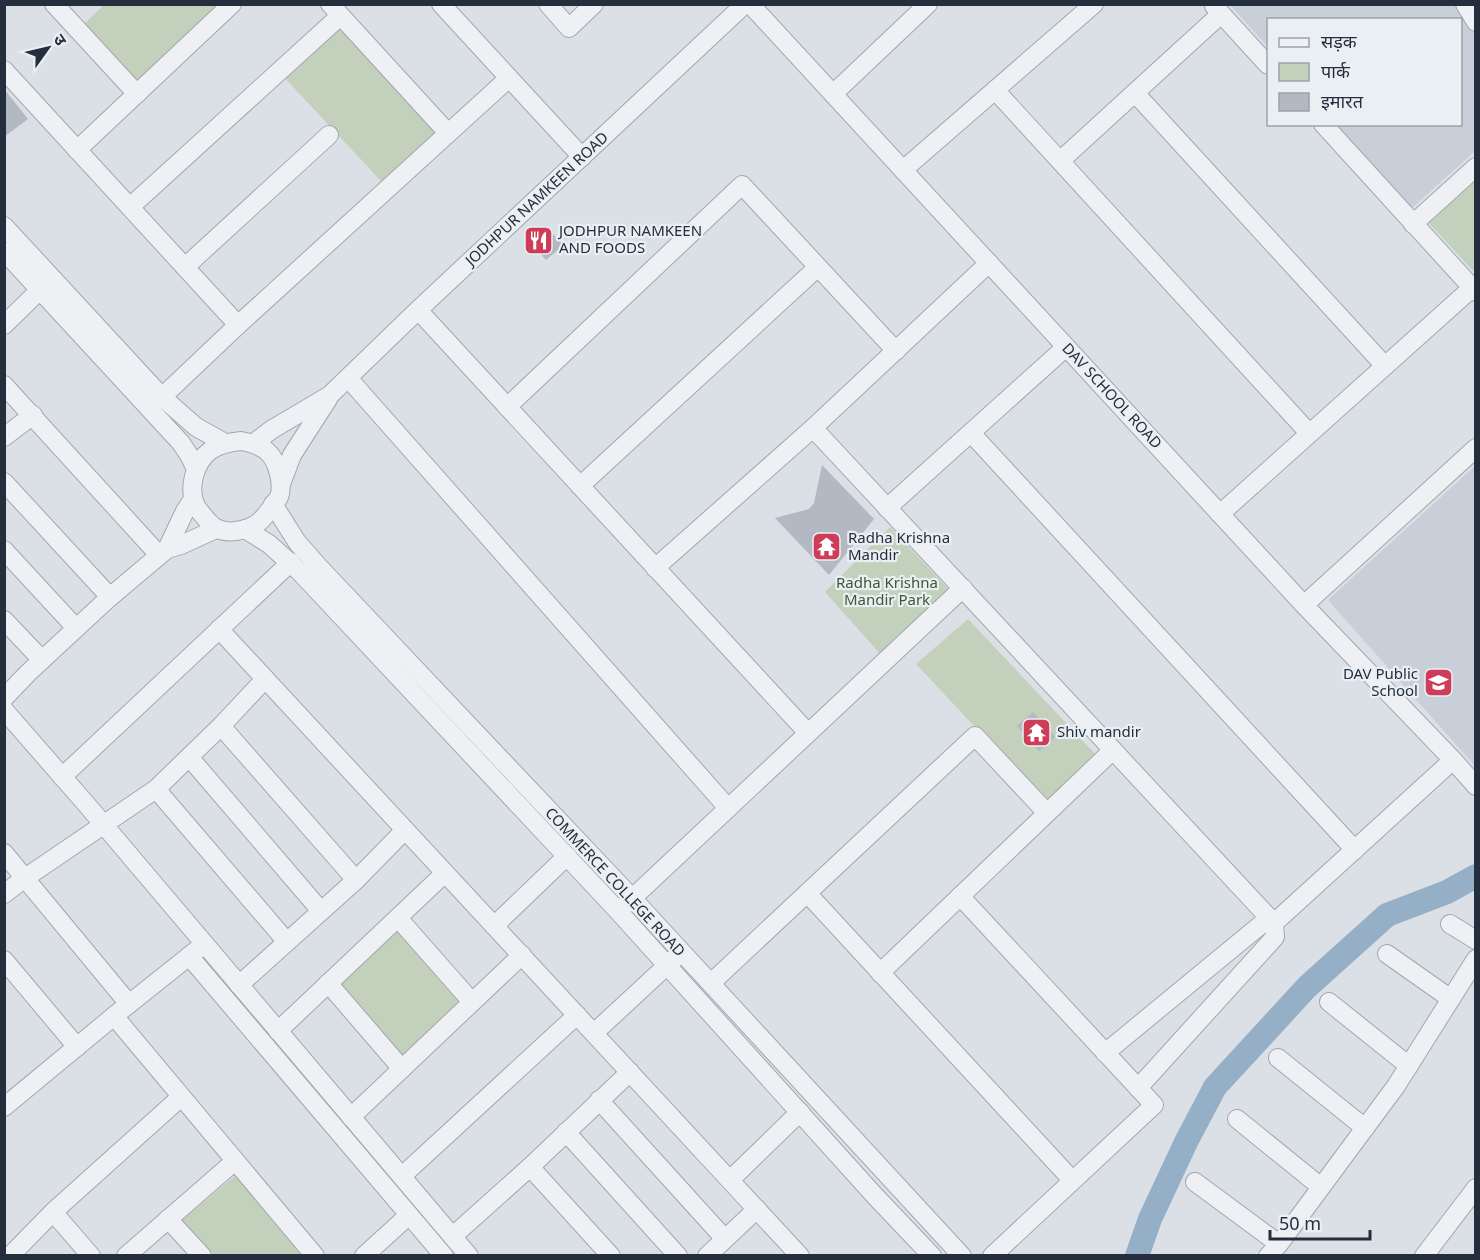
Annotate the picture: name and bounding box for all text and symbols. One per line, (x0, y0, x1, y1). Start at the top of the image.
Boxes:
north arrow (18, 18, 78, 78)
legend (1267, 18, 1462, 126)
text: सड़क (1321, 29, 1358, 53)
text: उ (49, 30, 73, 50)
text: पार्क (1321, 59, 1351, 83)
text: इमारत (1321, 89, 1364, 113)
street label: JODHPUR NAMKEEN ROAD (459, 127, 612, 271)
place label: JODHPUR NAMKEEN AND FOODS (557, 220, 702, 257)
restaurant icon: JODHPUR NAMKEEN AND FOODS (522, 224, 554, 256)
street label: DAV SCHOOL ROAD (1058, 338, 1167, 453)
place label: Radha Krishna Mandir (848, 527, 950, 564)
temple icon: Radha Krishna Mandir (811, 531, 843, 563)
park label: Radha Krishna Mandir Park (836, 572, 938, 609)
place label: DAV Public School (1343, 663, 1418, 700)
school or university icon: DAV Public School (1423, 667, 1455, 699)
temple icon: Shiv mandir (1020, 716, 1052, 748)
place label: Shiv mandir (1057, 721, 1141, 741)
street label: COMMERCE COLLEGE ROAD (541, 802, 690, 960)
scale bar (1270, 1203, 1370, 1241)
text: 50 m (1279, 1211, 1321, 1235)

